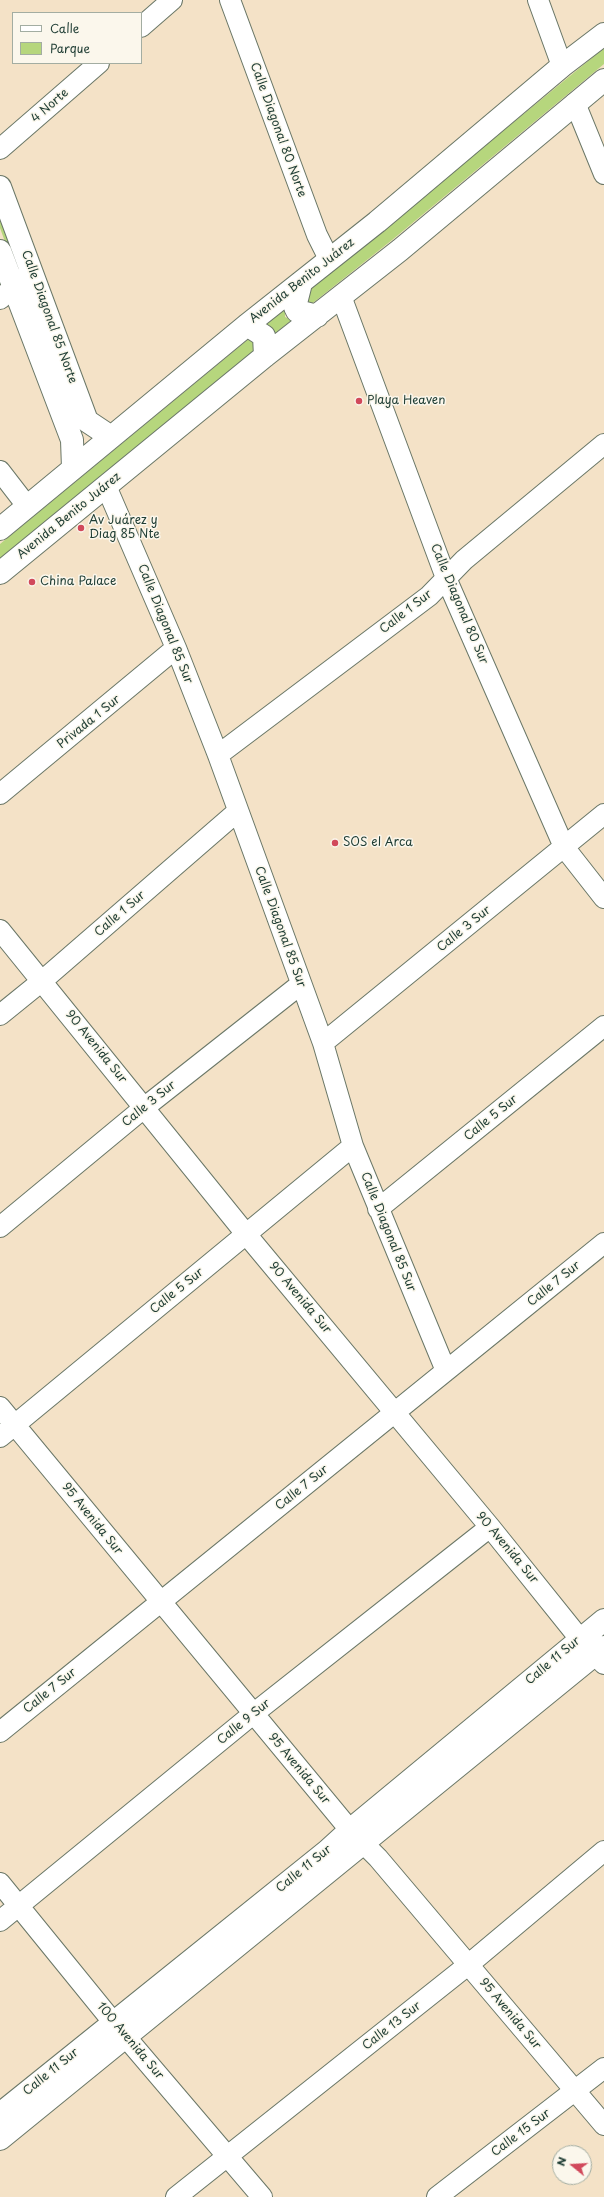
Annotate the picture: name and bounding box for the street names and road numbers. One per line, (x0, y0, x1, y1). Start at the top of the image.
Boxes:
street label: Calle Diagonal 80 Norte (247, 61, 309, 199)
street label: 4 Norte (28, 86, 72, 126)
street label: Avenida Benito Juárez (247, 236, 357, 326)
street label: Calle Diagonal 85 Norte (18, 248, 80, 386)
street label: Avenida Benito Juárez (14, 470, 124, 562)
street label: Calle Diagonal 80 Sur (427, 542, 491, 666)
street label: Calle Diagonal 85 Sur (134, 562, 196, 686)
street label: Calle 1 Sur (377, 587, 435, 637)
street label: Privada 1 Sur (55, 692, 123, 752)
street label: Calle Diagonal 85 Sur (251, 865, 309, 989)
street label: Calle 1 Sur (92, 888, 148, 940)
street label: Calle 3 Sur (434, 903, 494, 955)
street label: 90 Avenida Sur (62, 1008, 130, 1086)
street label: Calle 3 Sur (119, 1078, 179, 1130)
street label: Calle 5 Sur (461, 1092, 521, 1144)
street label: Calle Diagonal 85 Sur (357, 1170, 419, 1294)
street label: Calle 7 Sur (525, 1258, 583, 1310)
street label: 90 Avenida Sur (266, 1259, 334, 1337)
street label: Calle 5 Sur (147, 1265, 207, 1317)
street label: Calle 7 Sur (273, 1462, 331, 1514)
street label: 95 Avenida Sur (59, 1480, 125, 1558)
street label: 90 Avenida Sur (473, 1509, 541, 1587)
street label: Calle 11 Sur (523, 1634, 583, 1688)
street label: Calle 7 Sur (21, 1665, 79, 1717)
street label: Calle 9 Sur (215, 1696, 273, 1748)
street label: 95 Avenida Sur (265, 1731, 333, 1807)
street label: Calle 11 Sur (273, 1842, 335, 1896)
street label: 95 Avenida Sur (476, 1976, 544, 2052)
street label: 100 Avenida Sur (93, 1999, 167, 2083)
street label: Calle 13 Sur (360, 1999, 424, 2053)
street label: Calle 11 Sur (20, 2045, 82, 2099)
street label: Calle 15 Sur (489, 2106, 553, 2160)

